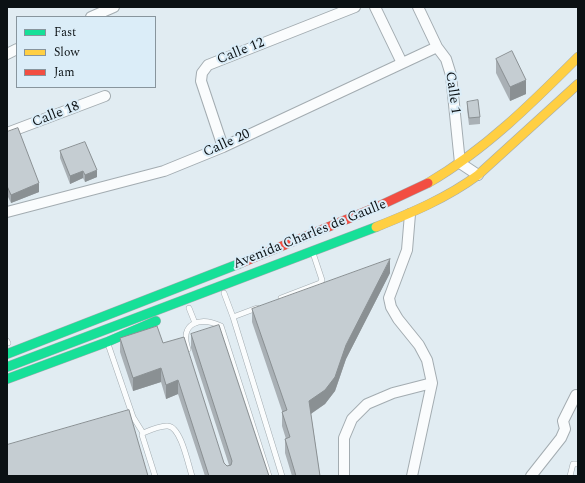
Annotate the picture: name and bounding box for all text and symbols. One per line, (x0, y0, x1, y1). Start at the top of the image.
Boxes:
legend (16, 16, 156, 88)
text: Fast (54, 23, 76, 42)
street label: Calle 12 (215, 35, 267, 69)
text: Slow (54, 43, 79, 62)
text: Jam (54, 63, 75, 82)
street label: Calle 1 (441, 71, 463, 115)
street label: Calle 18 (30, 98, 82, 132)
street label: Calle 20 (201, 126, 253, 162)
street label: Avenida Charles de Gaulle (231, 197, 389, 273)

